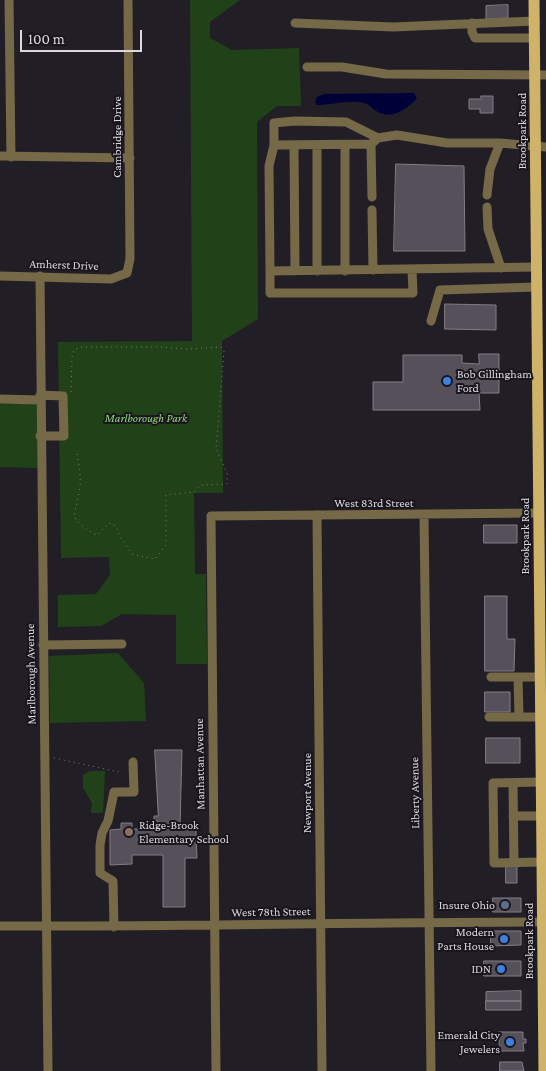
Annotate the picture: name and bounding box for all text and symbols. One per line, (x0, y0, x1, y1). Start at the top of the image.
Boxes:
scale bar (22, 20, 145, 52)
text: 100 m (28, 31, 65, 47)
street label: Brookpark Road (515, 93, 529, 169)
street label: Cambridge Drive (110, 96, 124, 178)
street label: Amherst Drive (29, 257, 99, 273)
place label: Bob Gillingham Ford (457, 367, 532, 395)
marker: Bob Gillingham Ford (441, 375, 453, 387)
park label: Marlborough Park (105, 411, 187, 425)
street label: West 83rd Street (334, 496, 414, 510)
street label: Brookpark Road (518, 498, 532, 574)
street label: Marlborough Avenue (23, 623, 39, 725)
street label: Manhattan Avenue (192, 718, 208, 810)
street label: Newport Avenue (300, 753, 314, 833)
street label: Liberty Avenue (407, 757, 423, 829)
place label: Ridge-Brook Elementary School (139, 818, 229, 846)
marker: Ridge-Brook Elementary School (123, 826, 135, 838)
place label: Insure Ohio (439, 898, 495, 912)
marker: Insure Ohio (499, 899, 511, 911)
street label: Brookpark Road (522, 903, 536, 979)
street label: West 78th Street (231, 904, 311, 920)
place label: Modern Parts House (437, 925, 494, 953)
marker: Modern Parts House (498, 933, 510, 945)
place label: IDN (471, 962, 491, 976)
marker: IDN (495, 963, 507, 975)
place label: Emerald City Jewelers (438, 1028, 500, 1056)
marker: Emerald City Jewelers (504, 1036, 516, 1048)

